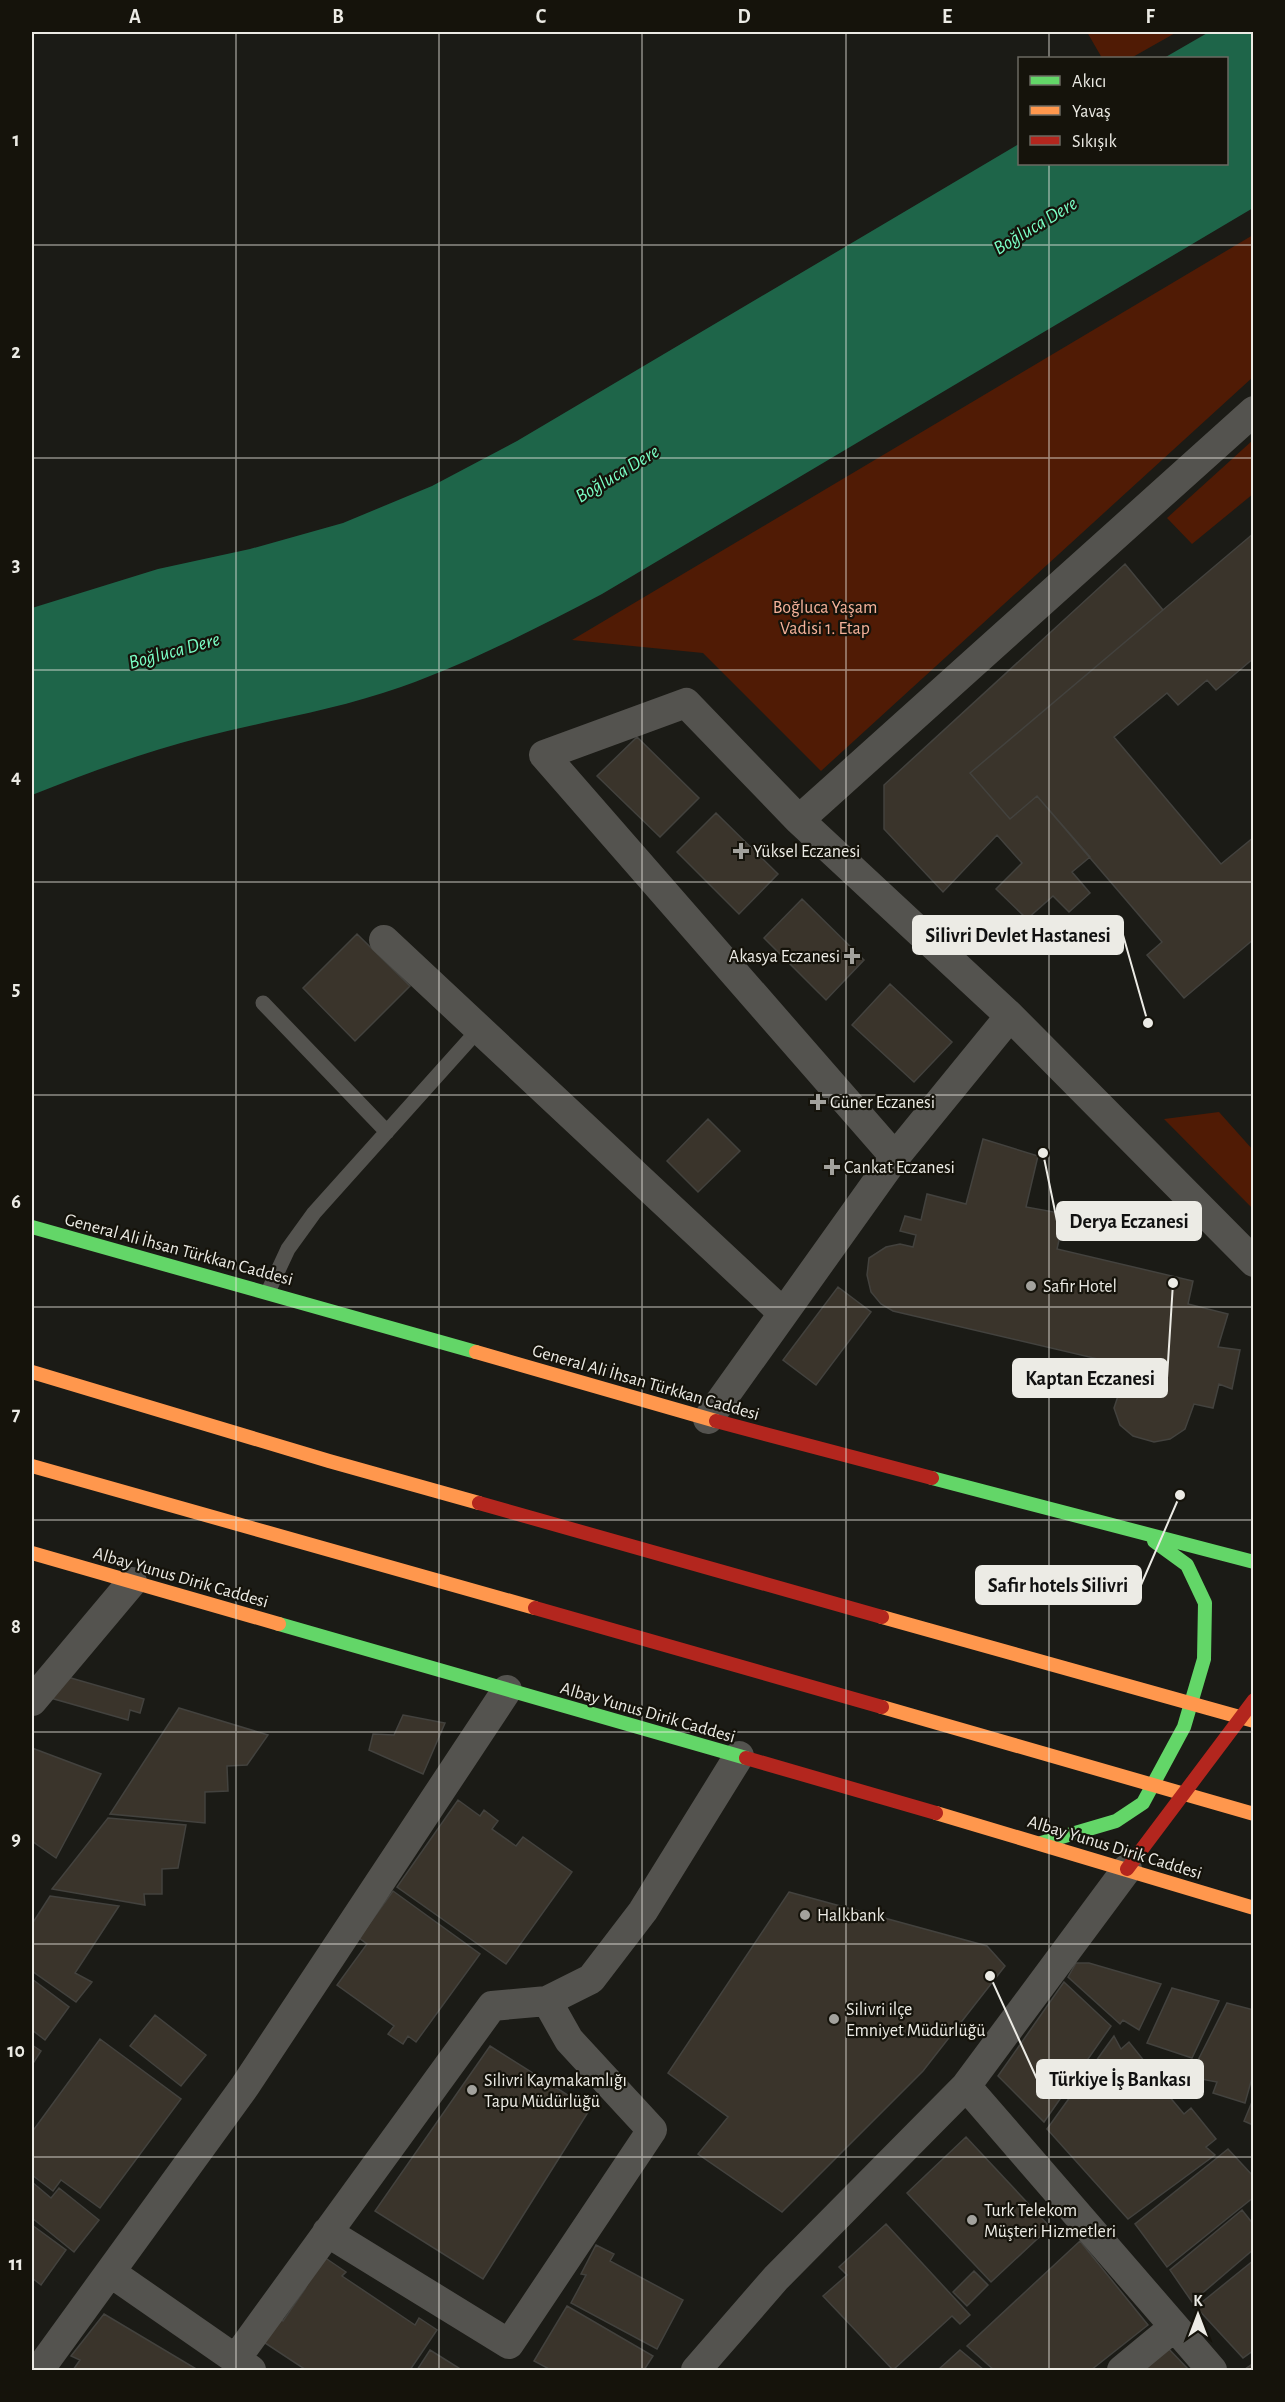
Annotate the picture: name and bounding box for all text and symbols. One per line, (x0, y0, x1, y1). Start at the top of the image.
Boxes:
text: A (129, 7, 141, 27)
text: B (332, 7, 344, 27)
text: C (536, 7, 547, 27)
text: D (737, 7, 751, 27)
text: E (942, 7, 952, 27)
text: F (1145, 7, 1155, 27)
legend (1018, 57, 1228, 165)
text: Akıcı (1072, 73, 1106, 91)
text: Yavaş (1072, 103, 1111, 121)
text: 1 (12, 130, 20, 150)
text: Sıkışık (1072, 133, 1117, 151)
water label: Boğluca Dere (990, 193, 1081, 259)
text: 2 (11, 342, 21, 362)
water label: Boğluca Dere (572, 441, 663, 507)
text: 3 (12, 555, 20, 575)
park label: Boğluca Yaşam Vadisi 1. Etap (773, 599, 877, 638)
water label: Boğluca Dere (126, 629, 223, 673)
text: 4 (11, 767, 21, 787)
place label: Yüksel Eczanesi (753, 843, 860, 861)
marker: Yüksel Eczanesi (734, 844, 748, 858)
callout: Silivri Devlet Hastanesi (913, 916, 1123, 954)
text: Silivri Devlet Hastanesi (925, 926, 1111, 946)
place label: Akasya Eczanesi (729, 948, 840, 966)
marker: Akasya Eczanesi (845, 949, 859, 963)
text: 5 (12, 979, 20, 999)
place label: Güner Eczanesi (830, 1094, 935, 1112)
marker: Güner Eczanesi (811, 1095, 825, 1109)
place label: Cankat Eczanesi (844, 1159, 955, 1177)
marker: Cankat Eczanesi (825, 1160, 839, 1174)
text: 6 (11, 1192, 21, 1212)
callout: Derya Eczanesi (1057, 1202, 1201, 1240)
street label: General Ali İhsan Türkkan Caddesi (63, 1209, 295, 1289)
text: Derya Eczanesi (1069, 1212, 1189, 1232)
place label: Safir Hotel (1043, 1278, 1117, 1296)
marker: Safir Hotel (1024, 1279, 1038, 1293)
street label: General Ali İhsan Türkkan Caddesi (530, 1340, 762, 1424)
callout: Kaptan Eczanesi (1013, 1359, 1167, 1397)
text: Kaptan Eczanesi (1025, 1369, 1155, 1389)
text: 7 (12, 1404, 21, 1424)
street label: Albay Yunus Dirik Caddesi (91, 1544, 270, 1612)
callout: Safir hotels Silivri (976, 1566, 1141, 1604)
text: Safir hotels Silivri (988, 1576, 1128, 1596)
text: 8 (11, 1617, 21, 1637)
street label: Albay Yunus Dirik Caddesi (558, 1679, 737, 1747)
street label: Albay Yunus Dirik Caddesi (1025, 1813, 1204, 1883)
text: 9 (11, 1829, 21, 1849)
place label: Halkbank (817, 1907, 886, 1925)
marker: Halkbank (798, 1908, 812, 1922)
place label: Silivri ilçe Emniyet Müdürlüğü (846, 2001, 986, 2040)
marker: Silivri ilçe Emniyet Müdürlüğü (827, 2012, 841, 2026)
text: 10 (7, 2041, 25, 2061)
callout: Türkiye İş Bankası (1037, 2060, 1203, 2098)
text: Türkiye İş Bankası (1049, 2068, 1191, 2090)
place label: Silivri Kaymakamlığı Tapu Müdürlüğü (484, 2072, 627, 2111)
marker: Silivri Kaymakamlığı Tapu Müdürlüğü (465, 2083, 479, 2097)
place label: Turk Telekom Müşteri Hizmetleri (984, 2202, 1116, 2241)
marker: Turk Telekom Müşteri Hizmetleri (965, 2213, 979, 2227)
text: 11 (9, 2254, 23, 2274)
north arrow (1168, 2285, 1228, 2345)
text: K (1193, 2293, 1203, 2309)

